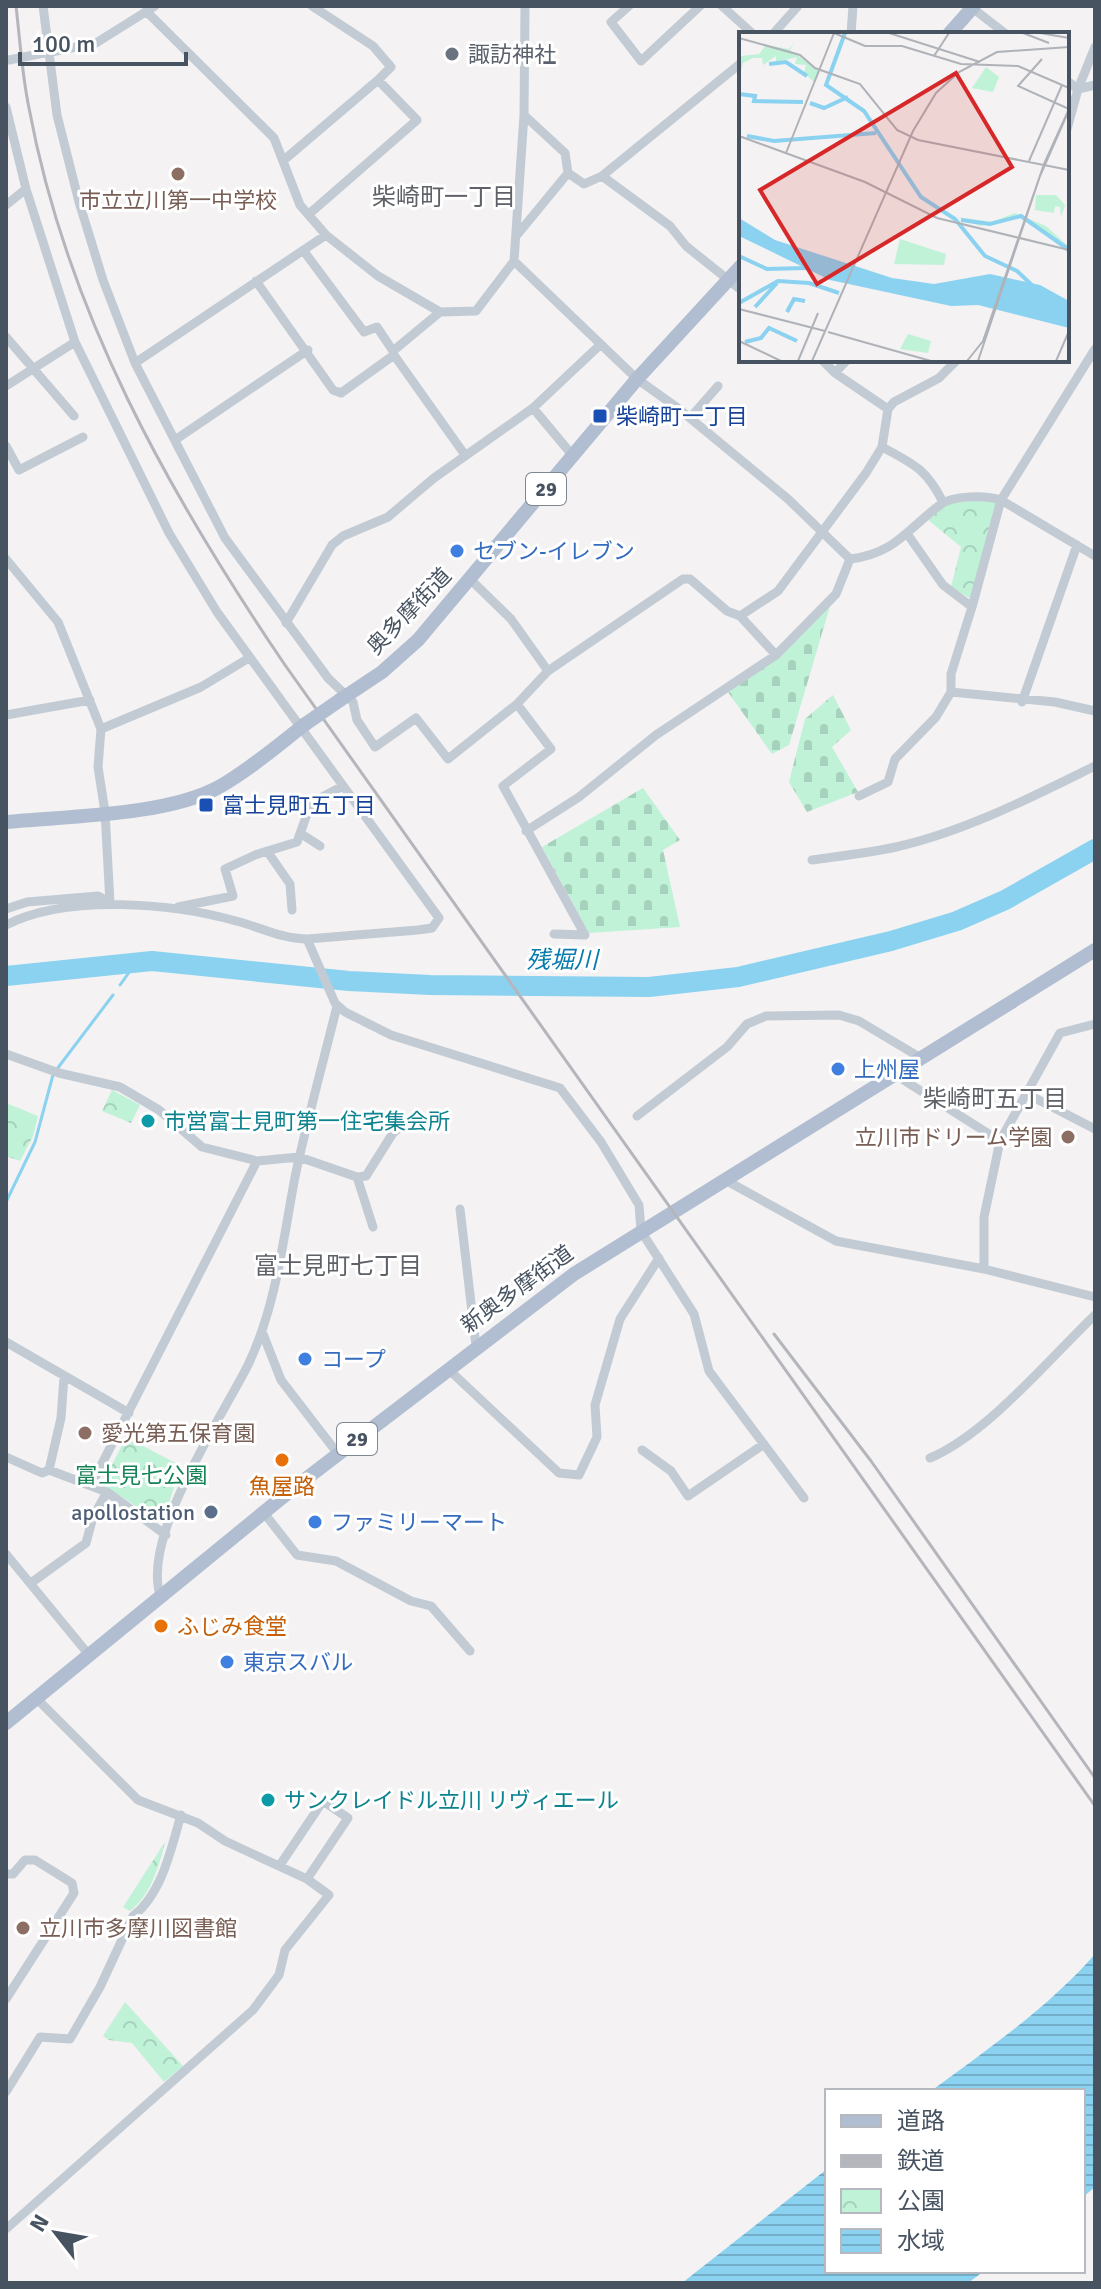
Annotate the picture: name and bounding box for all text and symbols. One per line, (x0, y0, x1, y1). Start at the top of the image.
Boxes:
scale bar (20, 16, 186, 66)
text: 100 m (32, 29, 95, 59)
inset map (739, 32, 1069, 362)
place label: 諏訪神社 (468, 41, 556, 68)
marker: 諏訪神社 (443, 45, 461, 63)
marker: 市立立川第一中学校 (169, 165, 187, 183)
district label: 柴崎町一丁目 (372, 182, 516, 212)
place label: 市立立川第一中学校 (79, 187, 277, 214)
place label: 柴崎町一丁目 (616, 403, 748, 430)
marker: 柴崎町一丁目 (591, 407, 609, 425)
road number: 29 (526, 473, 566, 505)
place label: セブン-イレブン (473, 538, 635, 565)
marker: セブン-イレブン (448, 542, 466, 560)
street label: 奥多摩街道 (361, 562, 457, 660)
place label: 富士見町五丁目 (222, 792, 376, 819)
marker: 富士見町五丁目 (197, 796, 215, 814)
water label: 残堀川 (526, 945, 601, 975)
place label: 上州屋 (854, 1056, 920, 1083)
marker: 上州屋 (829, 1060, 847, 1078)
district label: 柴崎町五丁目 (923, 1084, 1067, 1114)
place label: 市営富士見町第一住宅集会所 (164, 1108, 450, 1135)
marker: 市営富士見町第一住宅集会所 (139, 1112, 157, 1130)
place label: 立川市ドリーム学園 (855, 1124, 1052, 1151)
marker: 立川市ドリーム学園 (1059, 1128, 1077, 1146)
street label: 新奥多摩街道 (456, 1239, 578, 1339)
district label: 富士見町七丁目 (254, 1251, 422, 1281)
place label: コープ (321, 1346, 386, 1373)
marker: コープ (296, 1350, 314, 1368)
place label: 愛光第五保育園 (101, 1420, 255, 1447)
road number: 29 (337, 1423, 377, 1455)
marker: 愛光第五保育園 (76, 1424, 94, 1442)
marker: 魚屋路 (273, 1451, 291, 1469)
park label: 富士見七公園 (75, 1462, 207, 1489)
place label: 魚屋路 (249, 1473, 315, 1500)
place label: apollostation (71, 1499, 195, 1526)
marker: apollostation (202, 1503, 220, 1521)
place label: ファミリーマート (331, 1509, 507, 1536)
marker: ファミリーマート (306, 1513, 324, 1531)
place label: ふじみ食堂 (177, 1613, 287, 1640)
marker: ふじみ食堂 (152, 1617, 170, 1635)
place label: 東京スバル (243, 1649, 353, 1676)
marker: 東京スバル (218, 1653, 236, 1671)
place label: サンクレイドル立川 リヴィエール (284, 1787, 619, 1814)
marker: サンクレイドル立川 リヴィエール (259, 1791, 277, 1809)
place label: 立川市多摩川図書館 (39, 1915, 237, 1942)
marker: 立川市多摩川図書館 (14, 1919, 32, 1937)
legend (825, 2089, 1085, 2273)
text: 道路 (897, 2106, 945, 2136)
text: 鉄道 (897, 2146, 945, 2176)
text: 公園 (897, 2186, 945, 2216)
north arrow (16, 2193, 96, 2273)
text: N (24, 2209, 55, 2236)
text: 水域 (897, 2226, 945, 2256)

